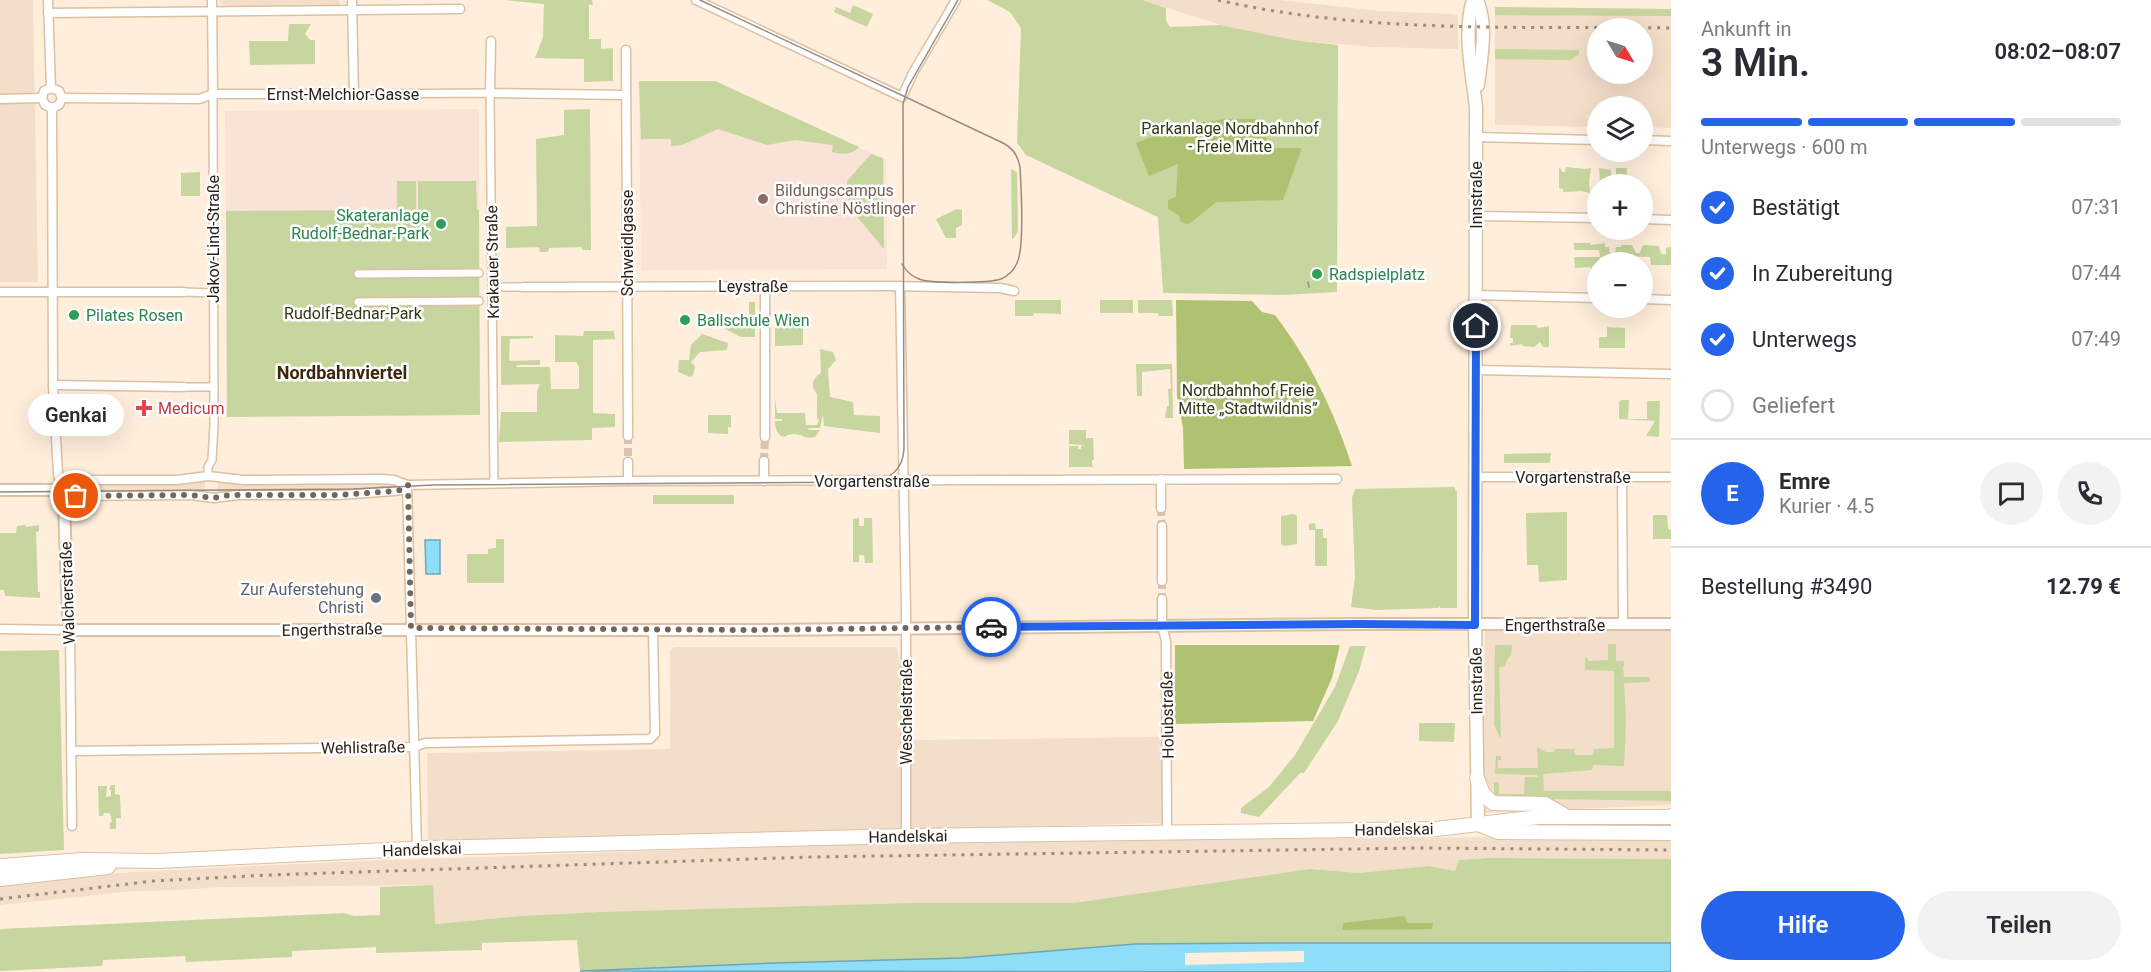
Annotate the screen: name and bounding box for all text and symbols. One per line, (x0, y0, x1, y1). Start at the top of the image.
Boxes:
text: Ankunft in (1701, 17, 1792, 41)
north arrow (1587, 18, 1653, 84)
map controls (1587, 18, 1653, 318)
text: 08:02–08:07 (1994, 39, 2121, 64)
text: 3 Min. (1701, 40, 1810, 86)
street label: Ernst-Melchior-Gasse (267, 85, 419, 104)
button: layers (1587, 96, 1653, 162)
park label: Parkanlage Nordbahnhof - Freie Mitte (1141, 119, 1319, 156)
text: Unterwegs · 600 m (1701, 135, 1868, 159)
street label: Innstraße (1467, 161, 1486, 229)
button: + (1587, 174, 1653, 240)
street label: Jakov-Lind-Straße (204, 175, 223, 303)
place label: Bildungscampus Christine Nöstlinger (775, 181, 916, 218)
street label: Schweidlgasse (618, 190, 637, 296)
icon: check (1701, 191, 1734, 224)
marker: Bildungscampus Christine Nöstlinger (756, 192, 770, 206)
text: Bestätigt (1752, 195, 1840, 220)
text: 07:31 (2071, 195, 2121, 219)
street label: Krakauer Straße (482, 205, 503, 319)
place label: Skateranlage Rudolf-Bednar-Park (291, 206, 430, 243)
marker: Skateranlage Rudolf-Bednar-Park (434, 217, 448, 231)
button: − (1587, 252, 1653, 318)
icon: check (1701, 257, 1734, 290)
text: In Zubereitung (1752, 261, 1893, 286)
text: 07:44 (2071, 261, 2121, 285)
place label: Radspielplatz (1329, 265, 1425, 284)
marker: Radspielplatz (1310, 267, 1324, 281)
street label: Leystraße (718, 277, 788, 296)
pin (1450, 300, 1501, 351)
park label: Rudolf-Bednar-Park (284, 304, 423, 323)
place label: Pilates Rosen (86, 306, 183, 325)
marker: Pilates Rosen (67, 308, 81, 322)
icon: home (1459, 309, 1492, 342)
place label: Ballschule Wien (697, 311, 809, 330)
marker: Ballschule Wien (678, 313, 692, 327)
icon: check (1701, 323, 1734, 356)
text: Unterwegs (1752, 327, 1857, 352)
text: 07:49 (2071, 327, 2121, 351)
district label: Nordbahnviertel (277, 362, 407, 383)
park label: Nordbahnhof Freie Mitte „Stadtwildnis” (1178, 381, 1318, 418)
text: Geliefert (1752, 393, 1835, 418)
callout: Genkai (28, 394, 124, 436)
marker: Medicum (135, 399, 153, 417)
place label: Medicum (158, 399, 225, 418)
text: Genkai (45, 403, 107, 427)
button: chat (1980, 462, 2043, 525)
button: phone (2058, 462, 2121, 525)
street label: Vorgartenstraße (1515, 468, 1631, 487)
text: Emre (1779, 469, 1830, 494)
pin (50, 470, 101, 521)
street label: Vorgartenstraße (814, 472, 930, 491)
icon: bag (59, 479, 92, 512)
text: E (1726, 481, 1739, 506)
text: Kurier · 4.5 (1779, 494, 1874, 518)
street label: Walcherstraße (56, 541, 79, 645)
text: Bestellung #3490 (1701, 574, 1872, 599)
text: 12.79 € (2046, 574, 2121, 599)
place label: Zur Auferstehung Christi (240, 580, 364, 617)
marker: Zur Auferstehung Christi (369, 591, 383, 605)
courier (961, 597, 1021, 657)
icon: car (975, 611, 1008, 644)
street label: Engerthstraße (1505, 616, 1605, 635)
street label: Engerthstraße (282, 619, 382, 640)
street label: Innstraße (1466, 647, 1487, 715)
street label: Weschelstraße (897, 659, 916, 765)
street label: Holubstraße (1157, 671, 1178, 759)
street label: Wehlistraße (321, 737, 405, 758)
street label: Handelskai (1354, 819, 1434, 840)
street label: Handelskai (868, 826, 948, 847)
street label: Handelskai (382, 839, 462, 860)
button: Hilfe (1701, 891, 1905, 960)
button: Teilen (1917, 891, 2121, 960)

